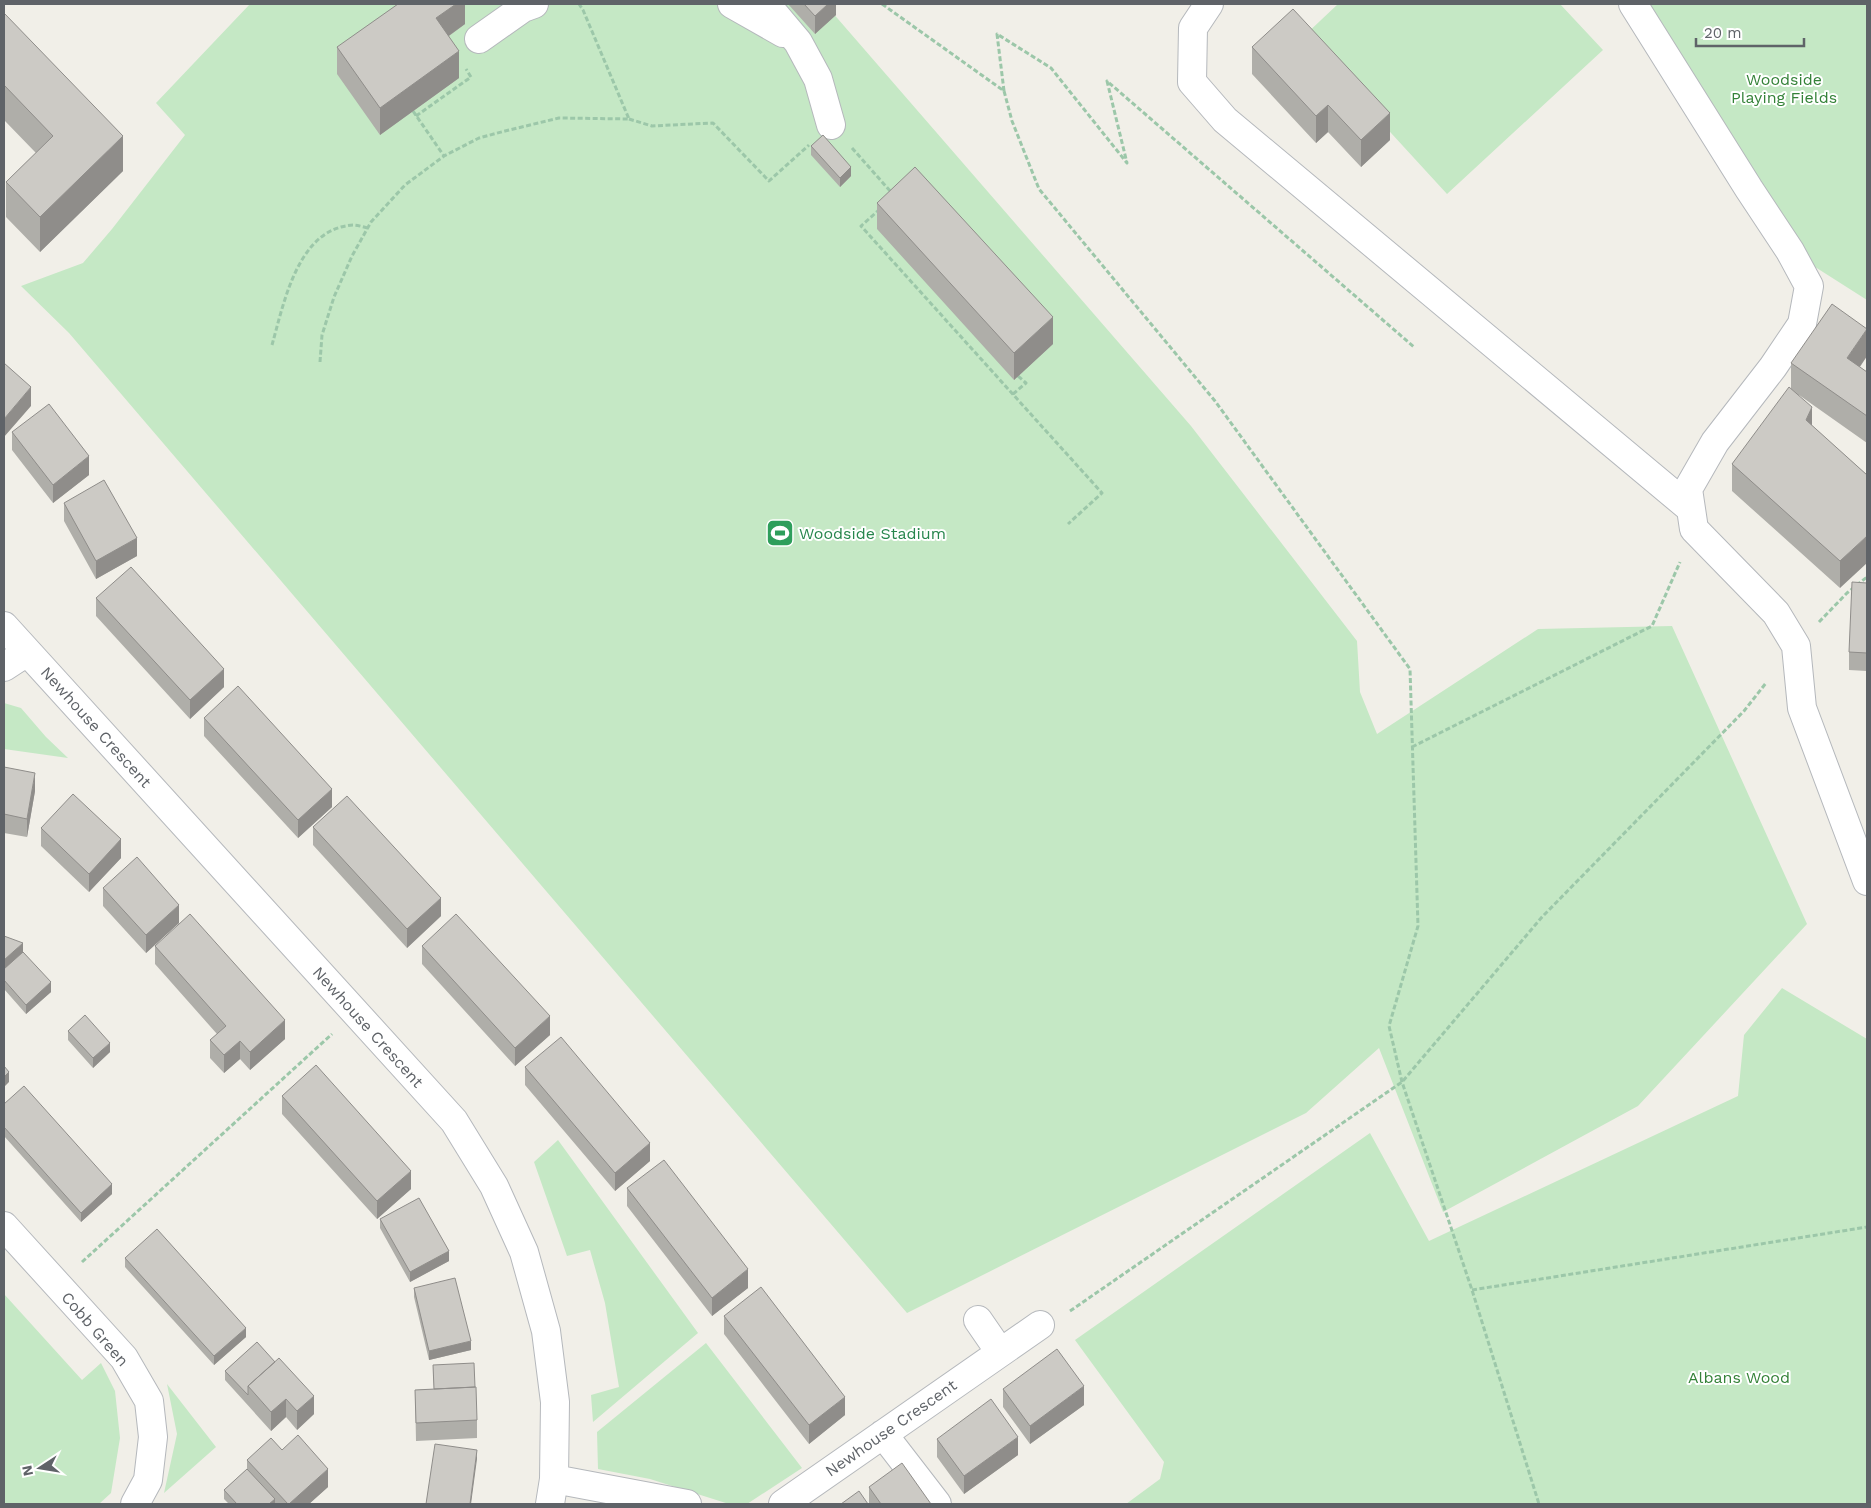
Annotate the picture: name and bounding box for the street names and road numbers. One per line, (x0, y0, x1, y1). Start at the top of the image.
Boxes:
street label: Newhouse Crescent (37, 663, 155, 792)
street label: Newhouse Crescent (309, 963, 427, 1092)
street label: Cobb Green (58, 1288, 132, 1370)
street label: Newhouse Crescent (822, 1375, 961, 1481)

